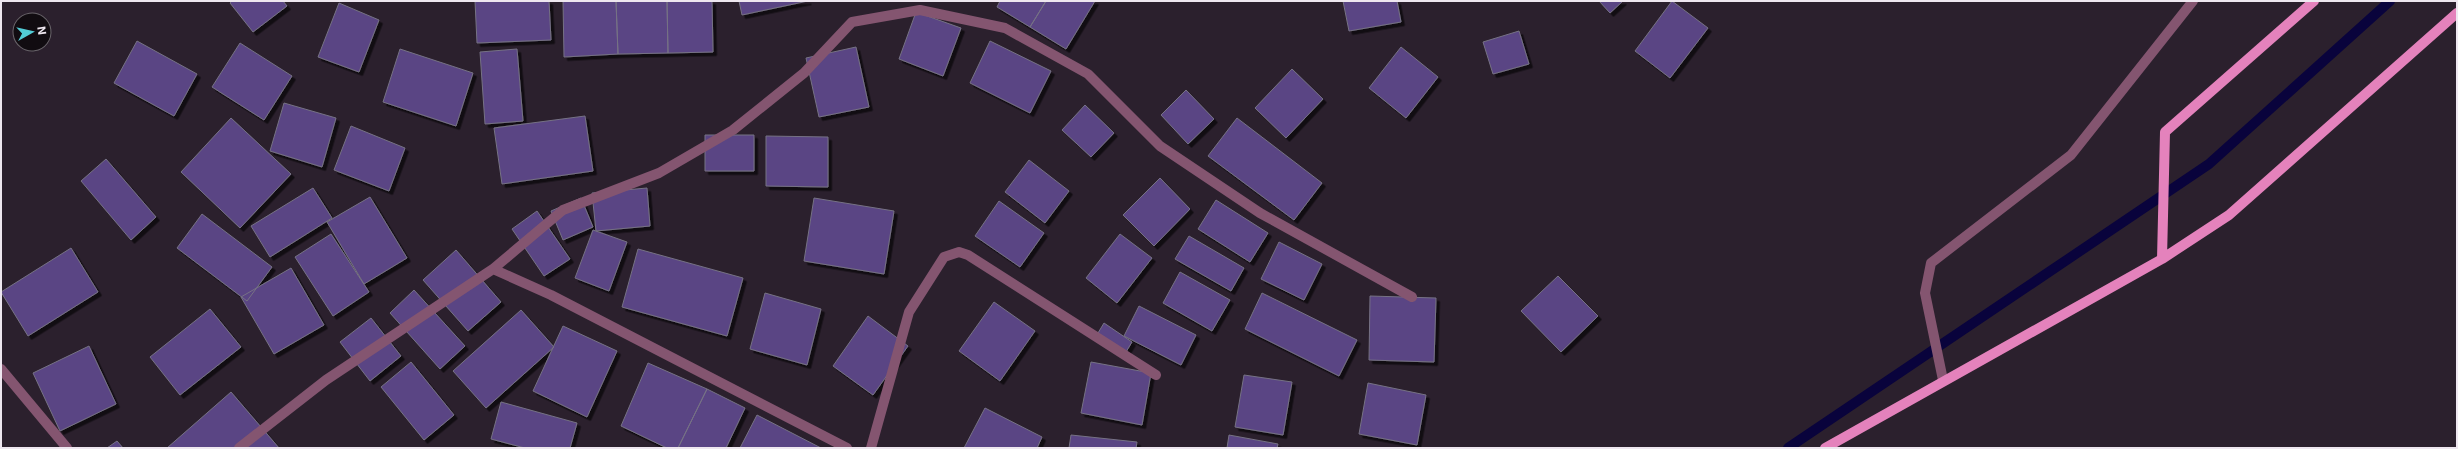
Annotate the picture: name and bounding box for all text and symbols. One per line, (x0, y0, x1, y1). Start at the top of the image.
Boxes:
north arrow (12, 12, 52, 52)
text: N (34, 25, 49, 36)

